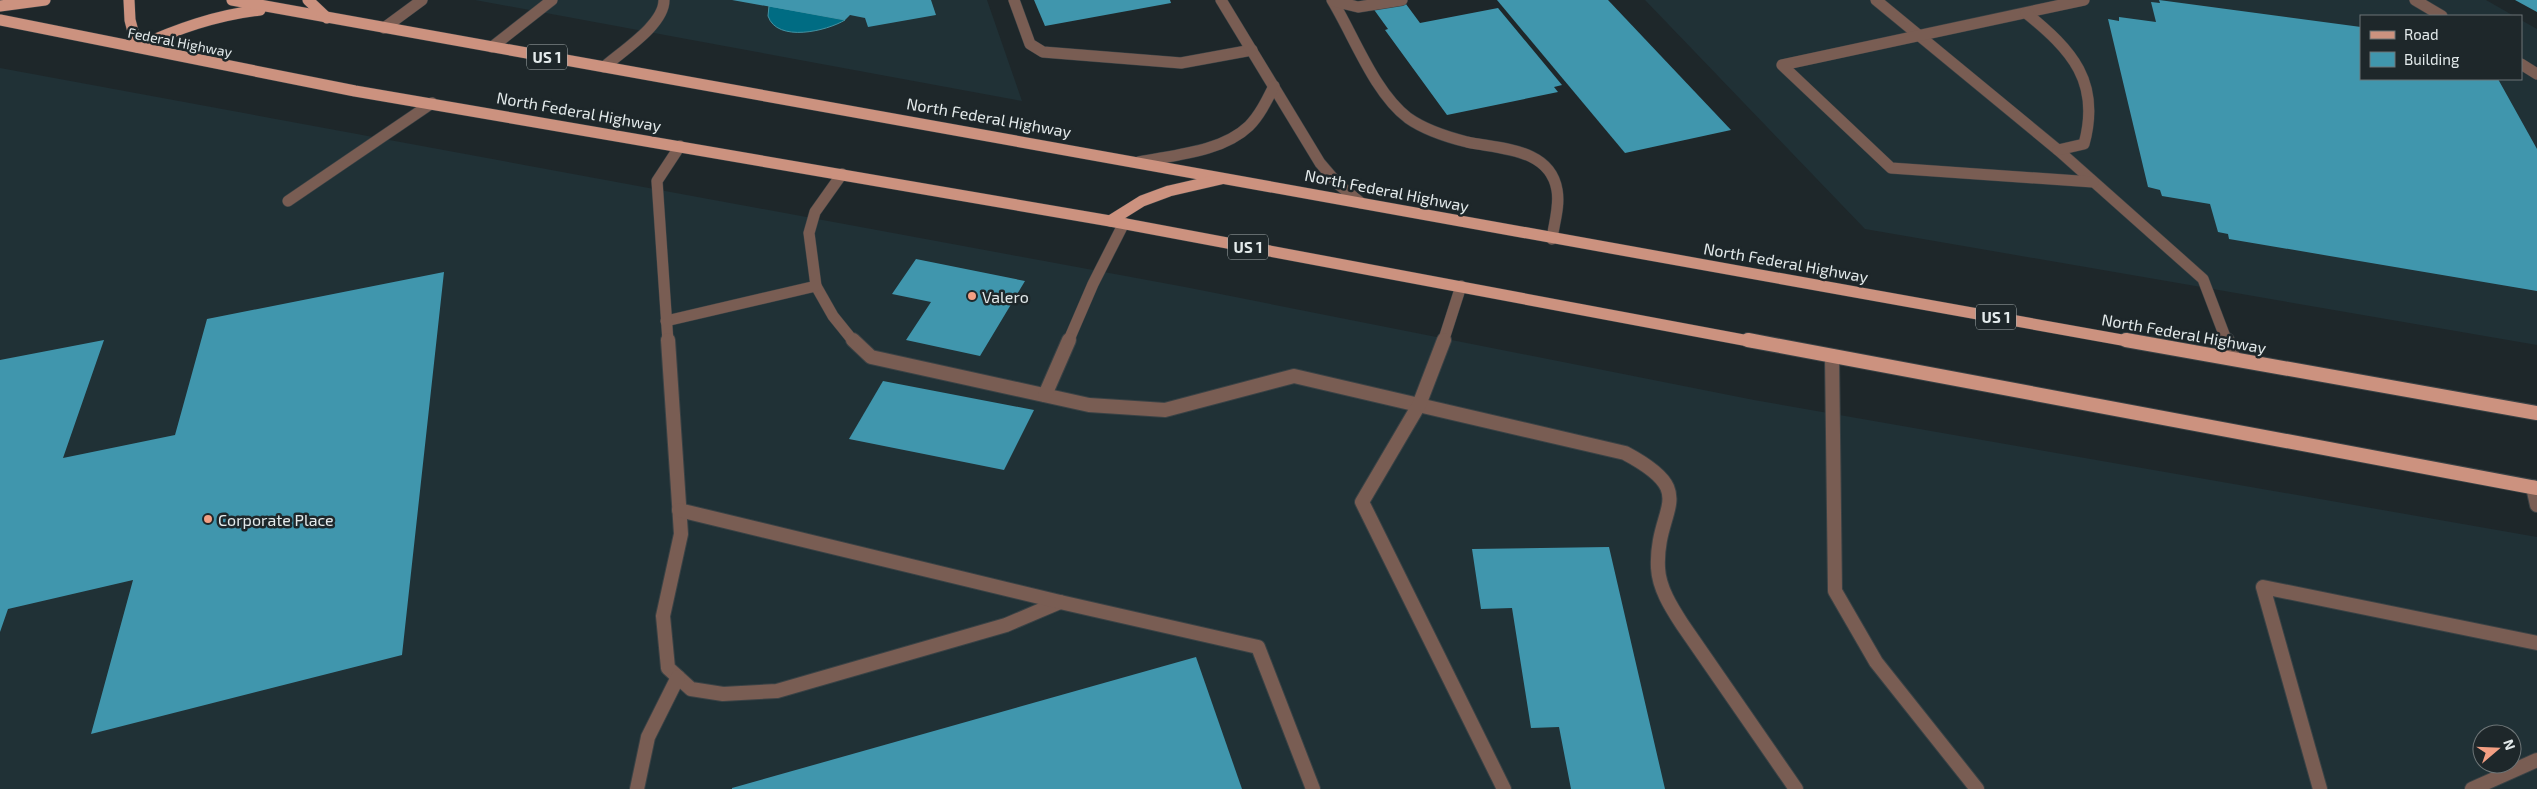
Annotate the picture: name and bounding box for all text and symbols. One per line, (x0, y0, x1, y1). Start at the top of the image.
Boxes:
legend (2360, 15, 2522, 80)
street label: Federal Highway (126, 24, 234, 61)
text: Road (2404, 25, 2439, 43)
road number: US 1 (527, 44, 567, 70)
text: Building (2404, 50, 2460, 68)
street label: North Federal Highway (495, 87, 663, 135)
street label: North Federal Highway (905, 93, 1073, 141)
street label: North Federal Highway (1303, 165, 1471, 215)
road number: US 1 (1228, 234, 1268, 260)
street label: North Federal Highway (1702, 238, 1870, 286)
place label: Valero (982, 287, 1029, 306)
marker: Valero (966, 290, 978, 302)
road number: US 1 (1976, 304, 2016, 330)
street label: North Federal Highway (2100, 309, 2268, 357)
place label: Corporate Place (218, 510, 334, 529)
marker: Corporate Place (202, 513, 214, 525)
north arrow (2472, 724, 2522, 774)
text: N (2500, 737, 2519, 752)

